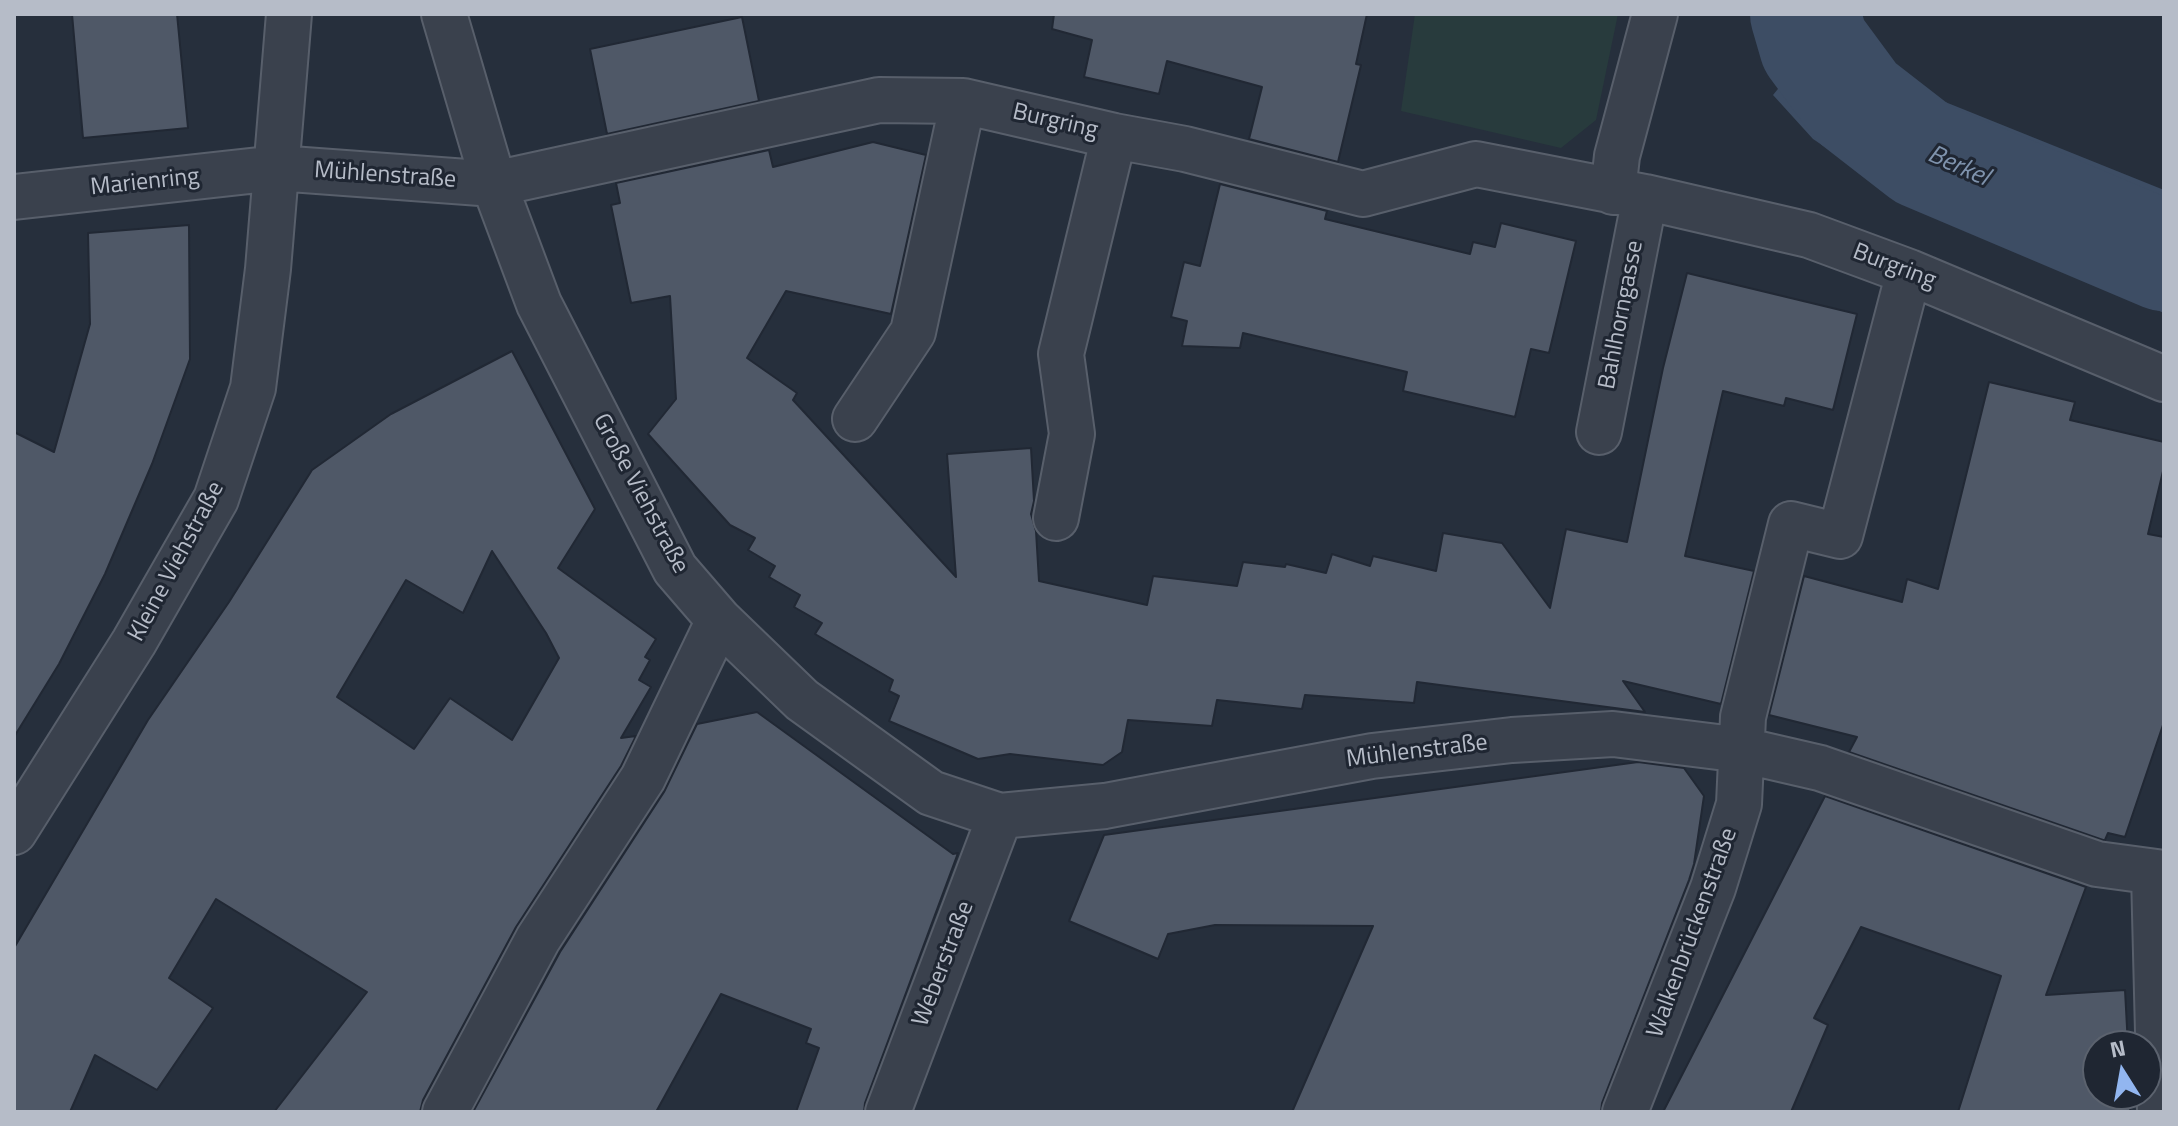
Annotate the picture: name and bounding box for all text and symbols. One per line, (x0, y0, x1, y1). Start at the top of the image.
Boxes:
street label: Burgring (1009, 98, 1101, 146)
water label: Berkel (1922, 140, 1994, 194)
street label: Mühlenstraße (313, 157, 457, 195)
street label: Marienring (89, 163, 201, 203)
street label: Bahlhorngasse (1593, 238, 1651, 392)
street label: Burgring (1848, 238, 1940, 296)
street label: Große Viehstraße (586, 409, 694, 579)
street label: Kleine Viehstraße (123, 477, 231, 647)
street label: Mühlenstraße (1345, 729, 1489, 775)
street label: Walkenbrückenstraße (1642, 824, 1744, 1042)
street label: Weberstraße (907, 897, 981, 1031)
north arrow (2082, 1030, 2162, 1110)
text: N (2107, 1030, 2129, 1067)

